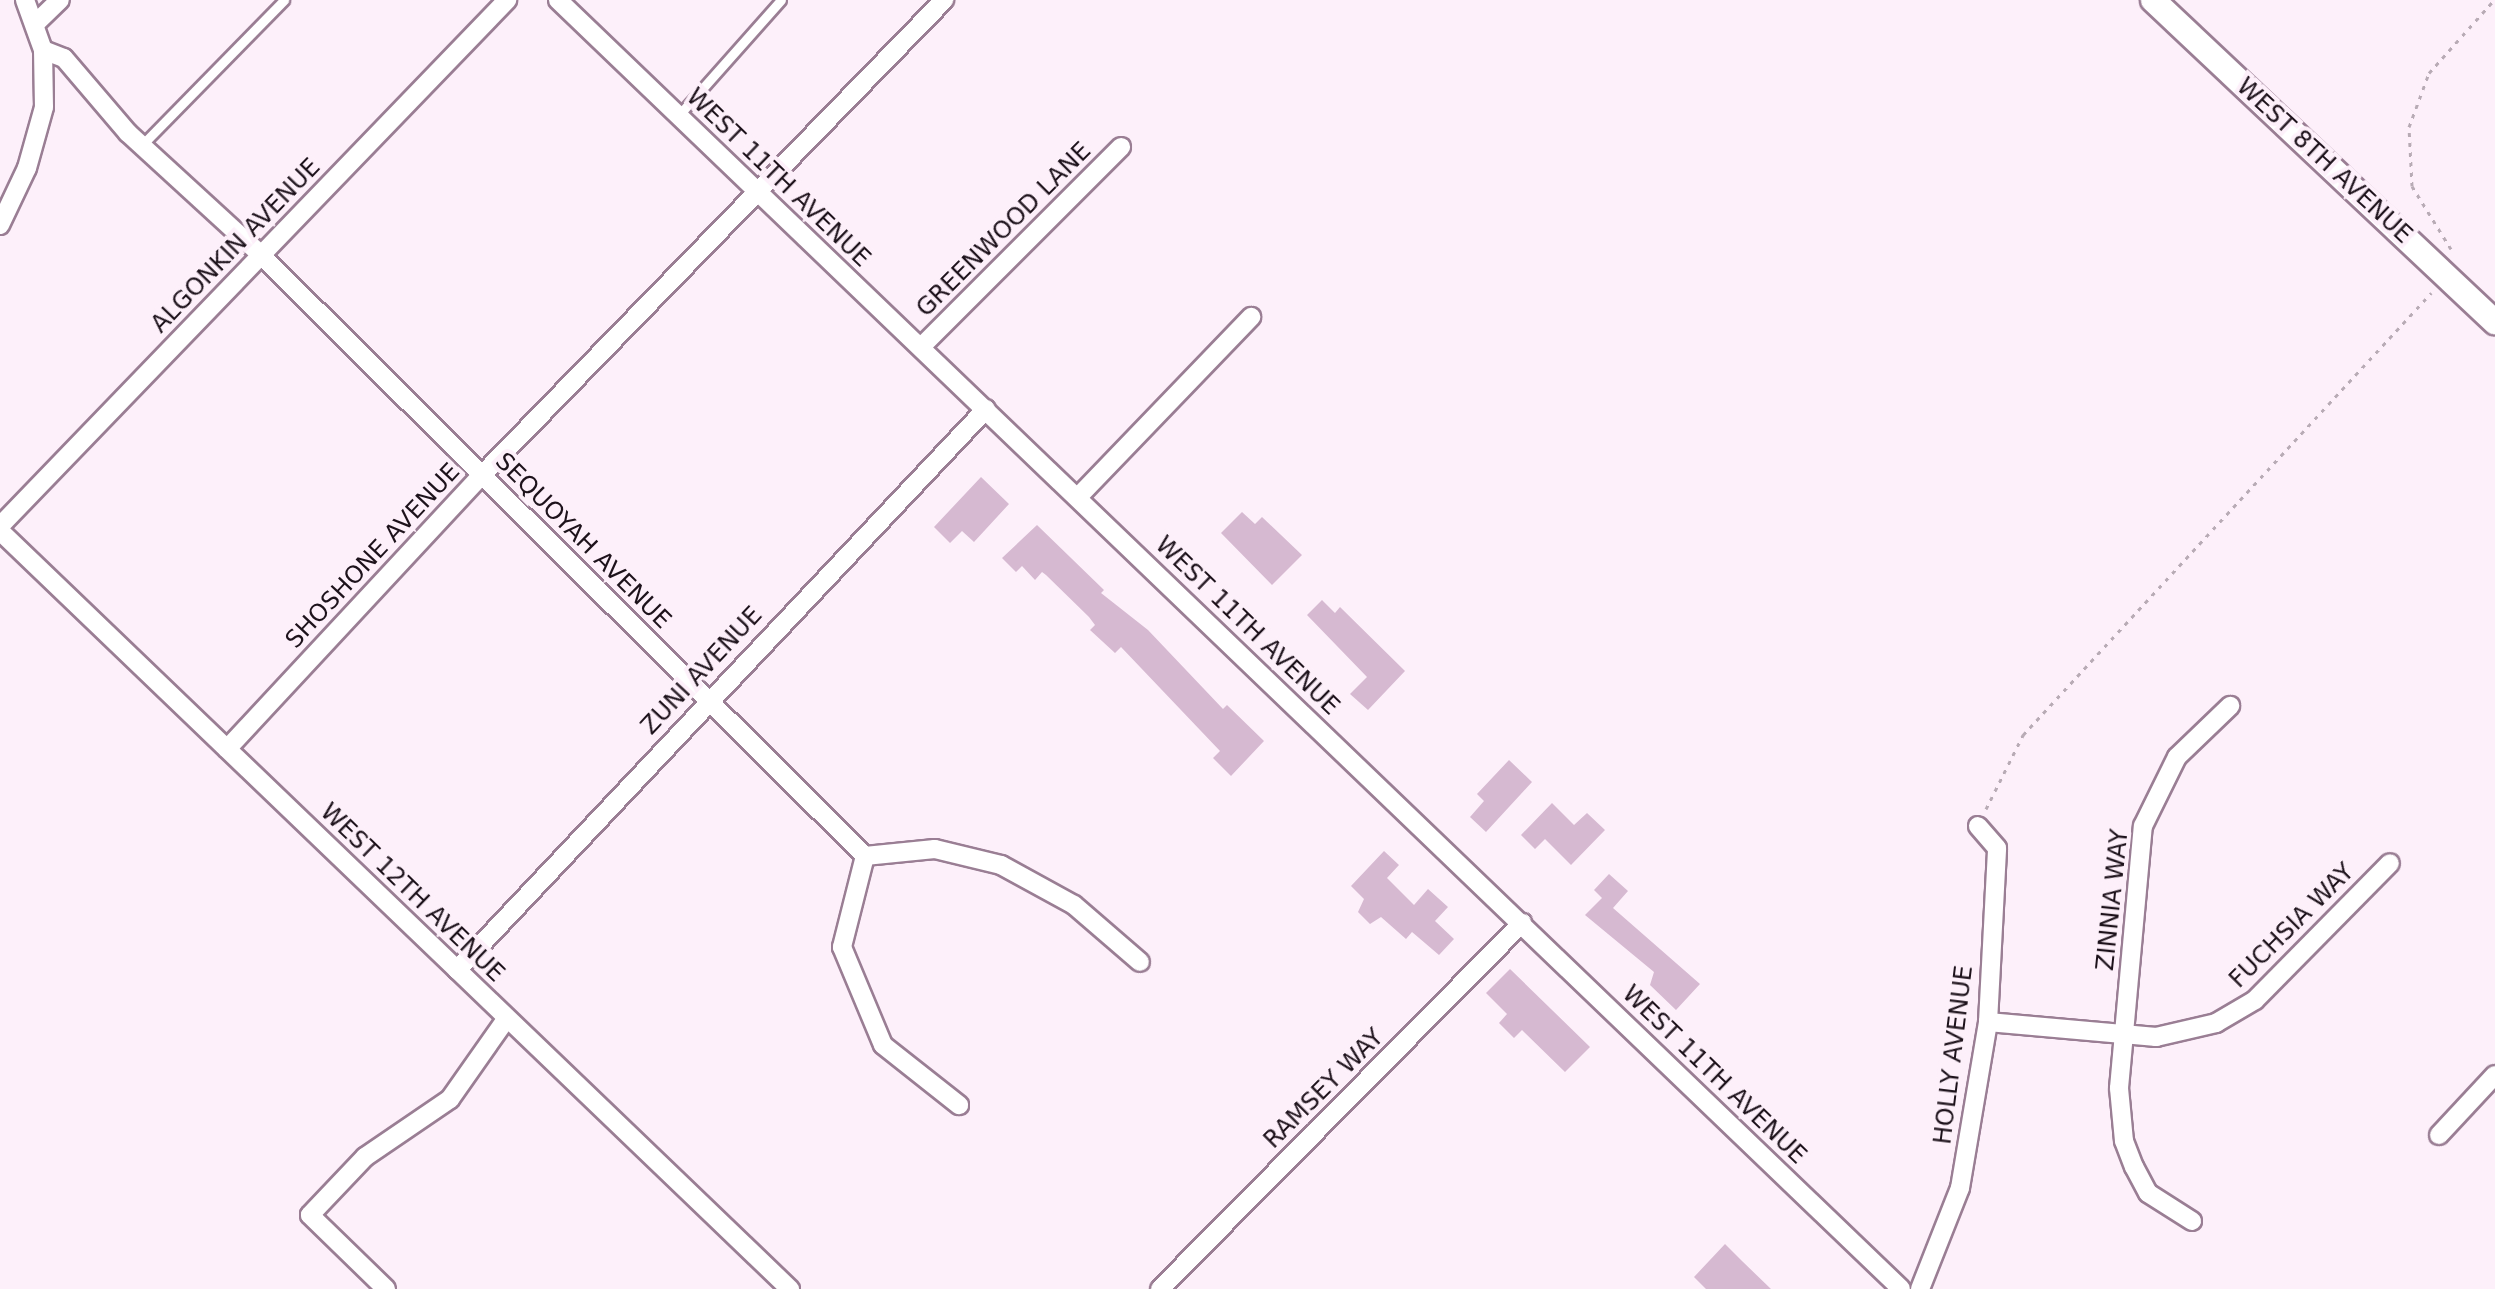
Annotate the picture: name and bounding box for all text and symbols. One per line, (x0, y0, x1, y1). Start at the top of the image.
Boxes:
street label: WEST 8TH AVENUE (2230, 72, 2418, 250)
street label: WEST 11TH AVENUE (680, 83, 876, 273)
street label: GREENWOOD LANE (911, 137, 1097, 323)
street label: ALGONKIN AVENUE (145, 153, 327, 339)
street label: SEQUOYAH AVENUE (489, 447, 677, 635)
street label: SHOSHONE AVENUE (280, 458, 466, 654)
street label: WEST 11TH AVENUE (1149, 531, 1345, 721)
street label: ZUNI AVENUE (636, 601, 768, 741)
street label: WEST 12TH AVENUE (314, 798, 510, 988)
street label: ZINNIA WAY (2091, 828, 2135, 972)
street label: FUCHSIA WAY (2224, 858, 2360, 994)
street label: HOLLY AVENUE (1929, 964, 1979, 1146)
street label: WEST 11TH AVENUE (1616, 980, 1812, 1170)
street label: RAMSEY WAY (1258, 1023, 1390, 1155)

